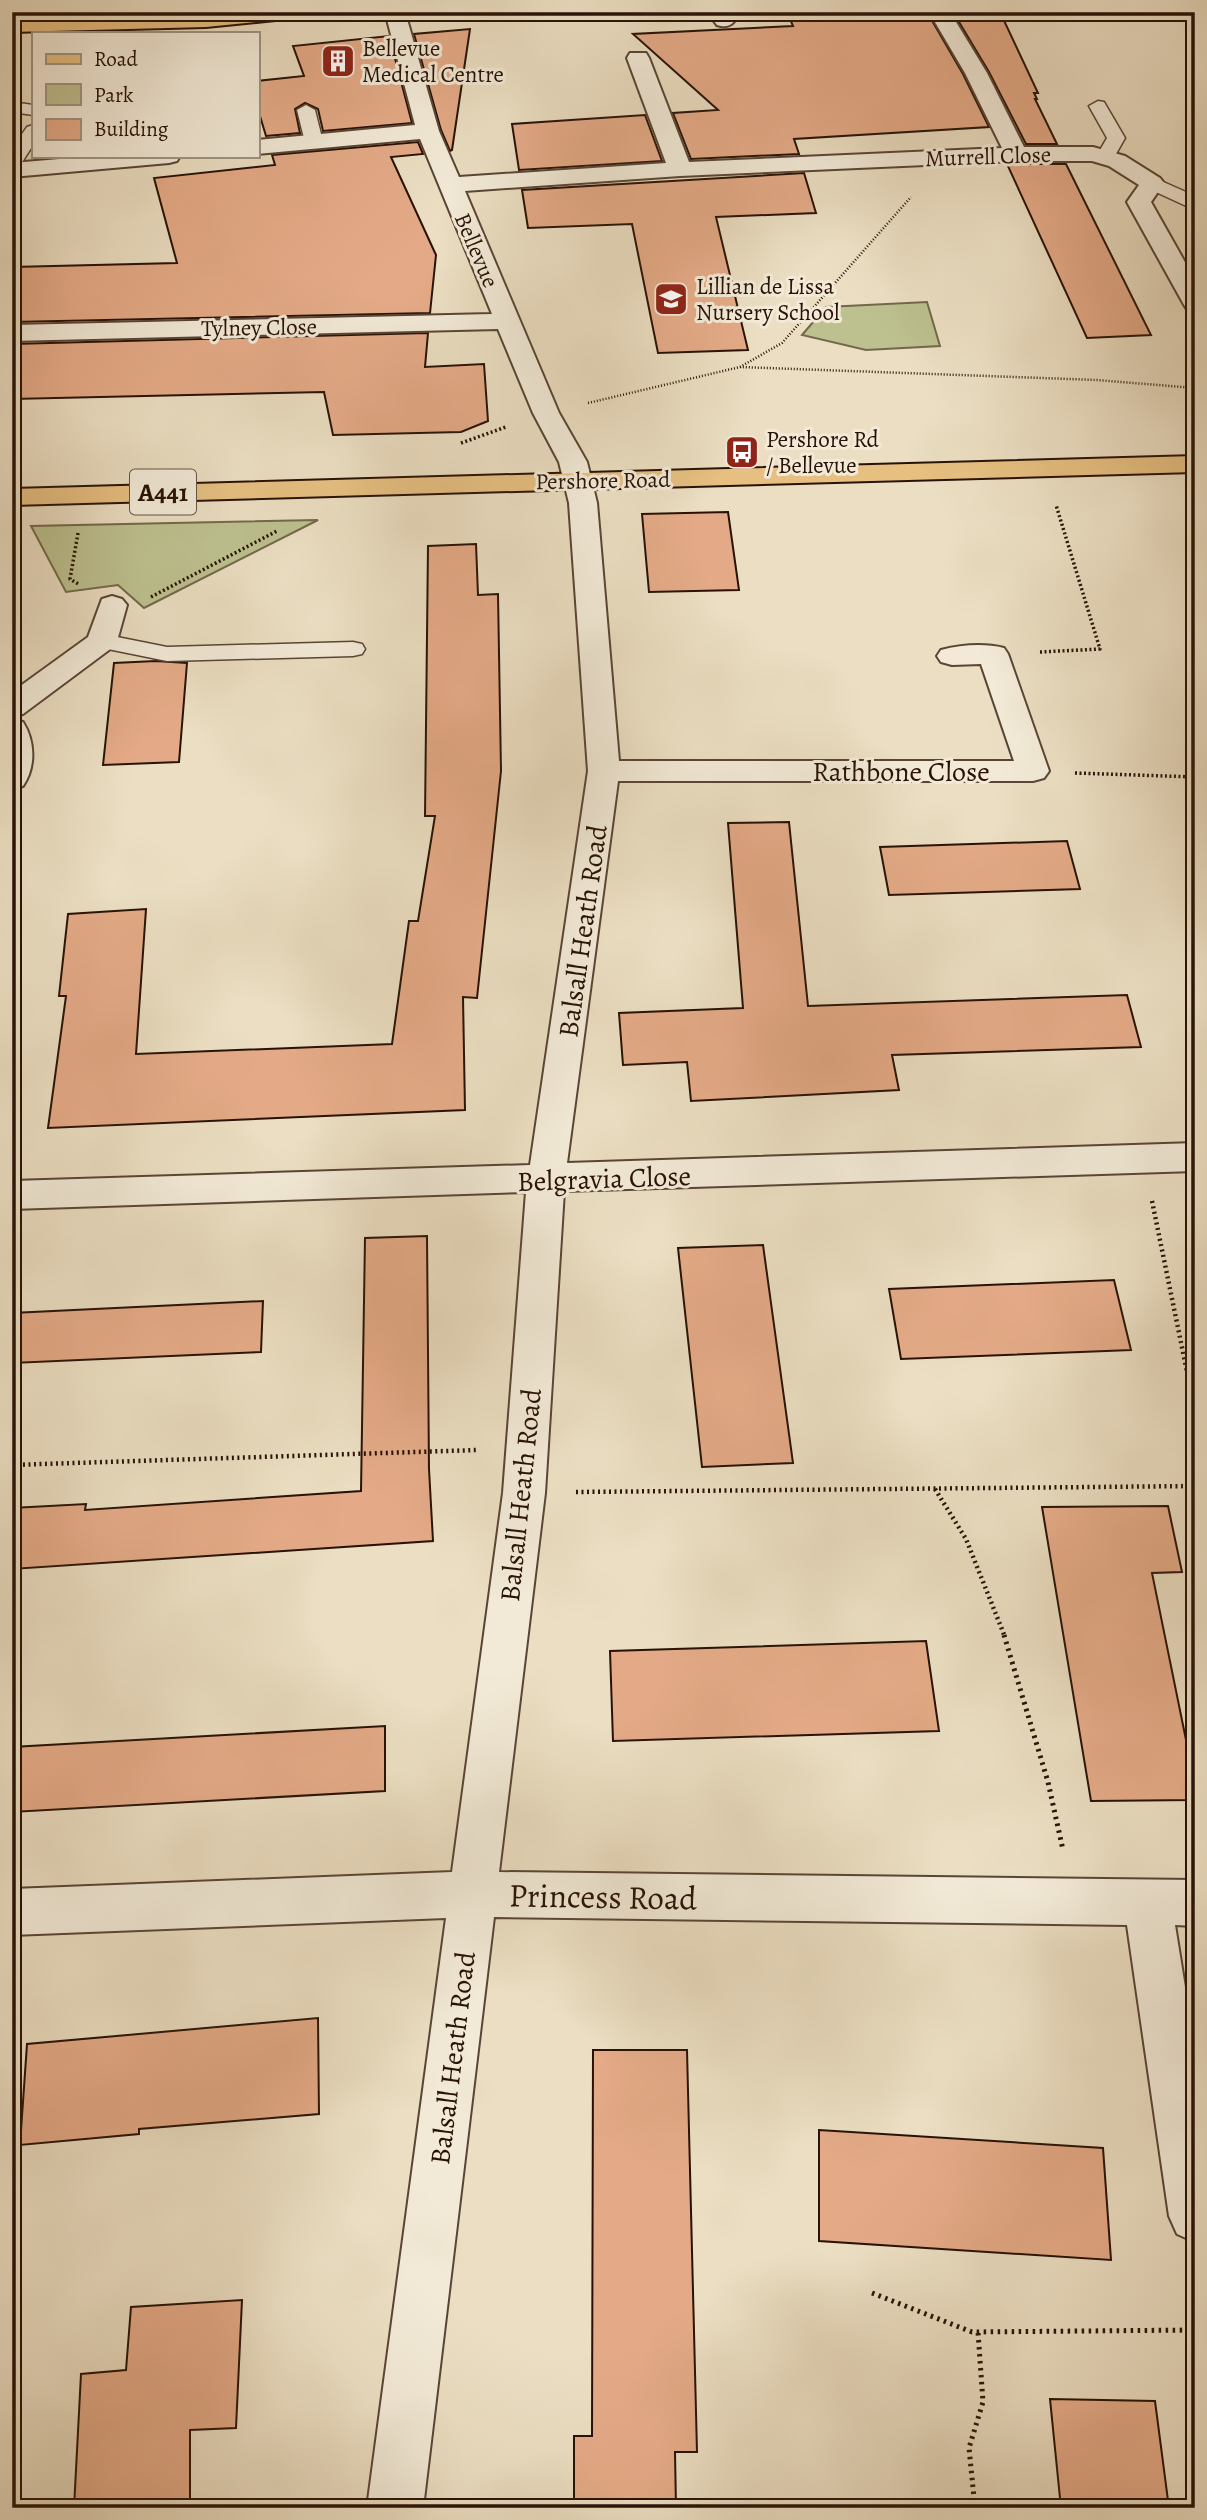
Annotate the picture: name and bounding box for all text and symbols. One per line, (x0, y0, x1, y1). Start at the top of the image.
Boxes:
legend (32, 32, 259, 158)
place label: Bellevue Medical Centre (362, 33, 504, 90)
building icon: Bellevue Medical Centre (319, 42, 357, 80)
text: Road (94, 45, 138, 73)
text: Park (94, 81, 134, 109)
text: Building (94, 115, 169, 143)
street label: Murrell Close (925, 139, 1051, 174)
street label: Bellevue (447, 208, 506, 292)
place label: Lillian de Lissa Nursery School (696, 271, 840, 328)
school or university icon: Lillian de Lissa Nursery School (652, 280, 690, 318)
street label: Tylney Close (201, 311, 317, 344)
place label: Pershore Rd / Bellevue (766, 424, 880, 481)
bus stop icon: Pershore Rd / Bellevue (723, 433, 761, 471)
street label: Pershore Road (535, 464, 671, 497)
road number: A441 (130, 470, 196, 514)
street label: Rathbone Close (812, 753, 990, 791)
street label: Balsall Heath Road (549, 821, 617, 1040)
street label: Belgravia Close (516, 1157, 692, 1201)
street label: Balsall Heath Road (491, 1386, 551, 1604)
street label: Princess Road (509, 1872, 698, 1921)
street label: Balsall Heath Road (421, 1949, 485, 2167)

